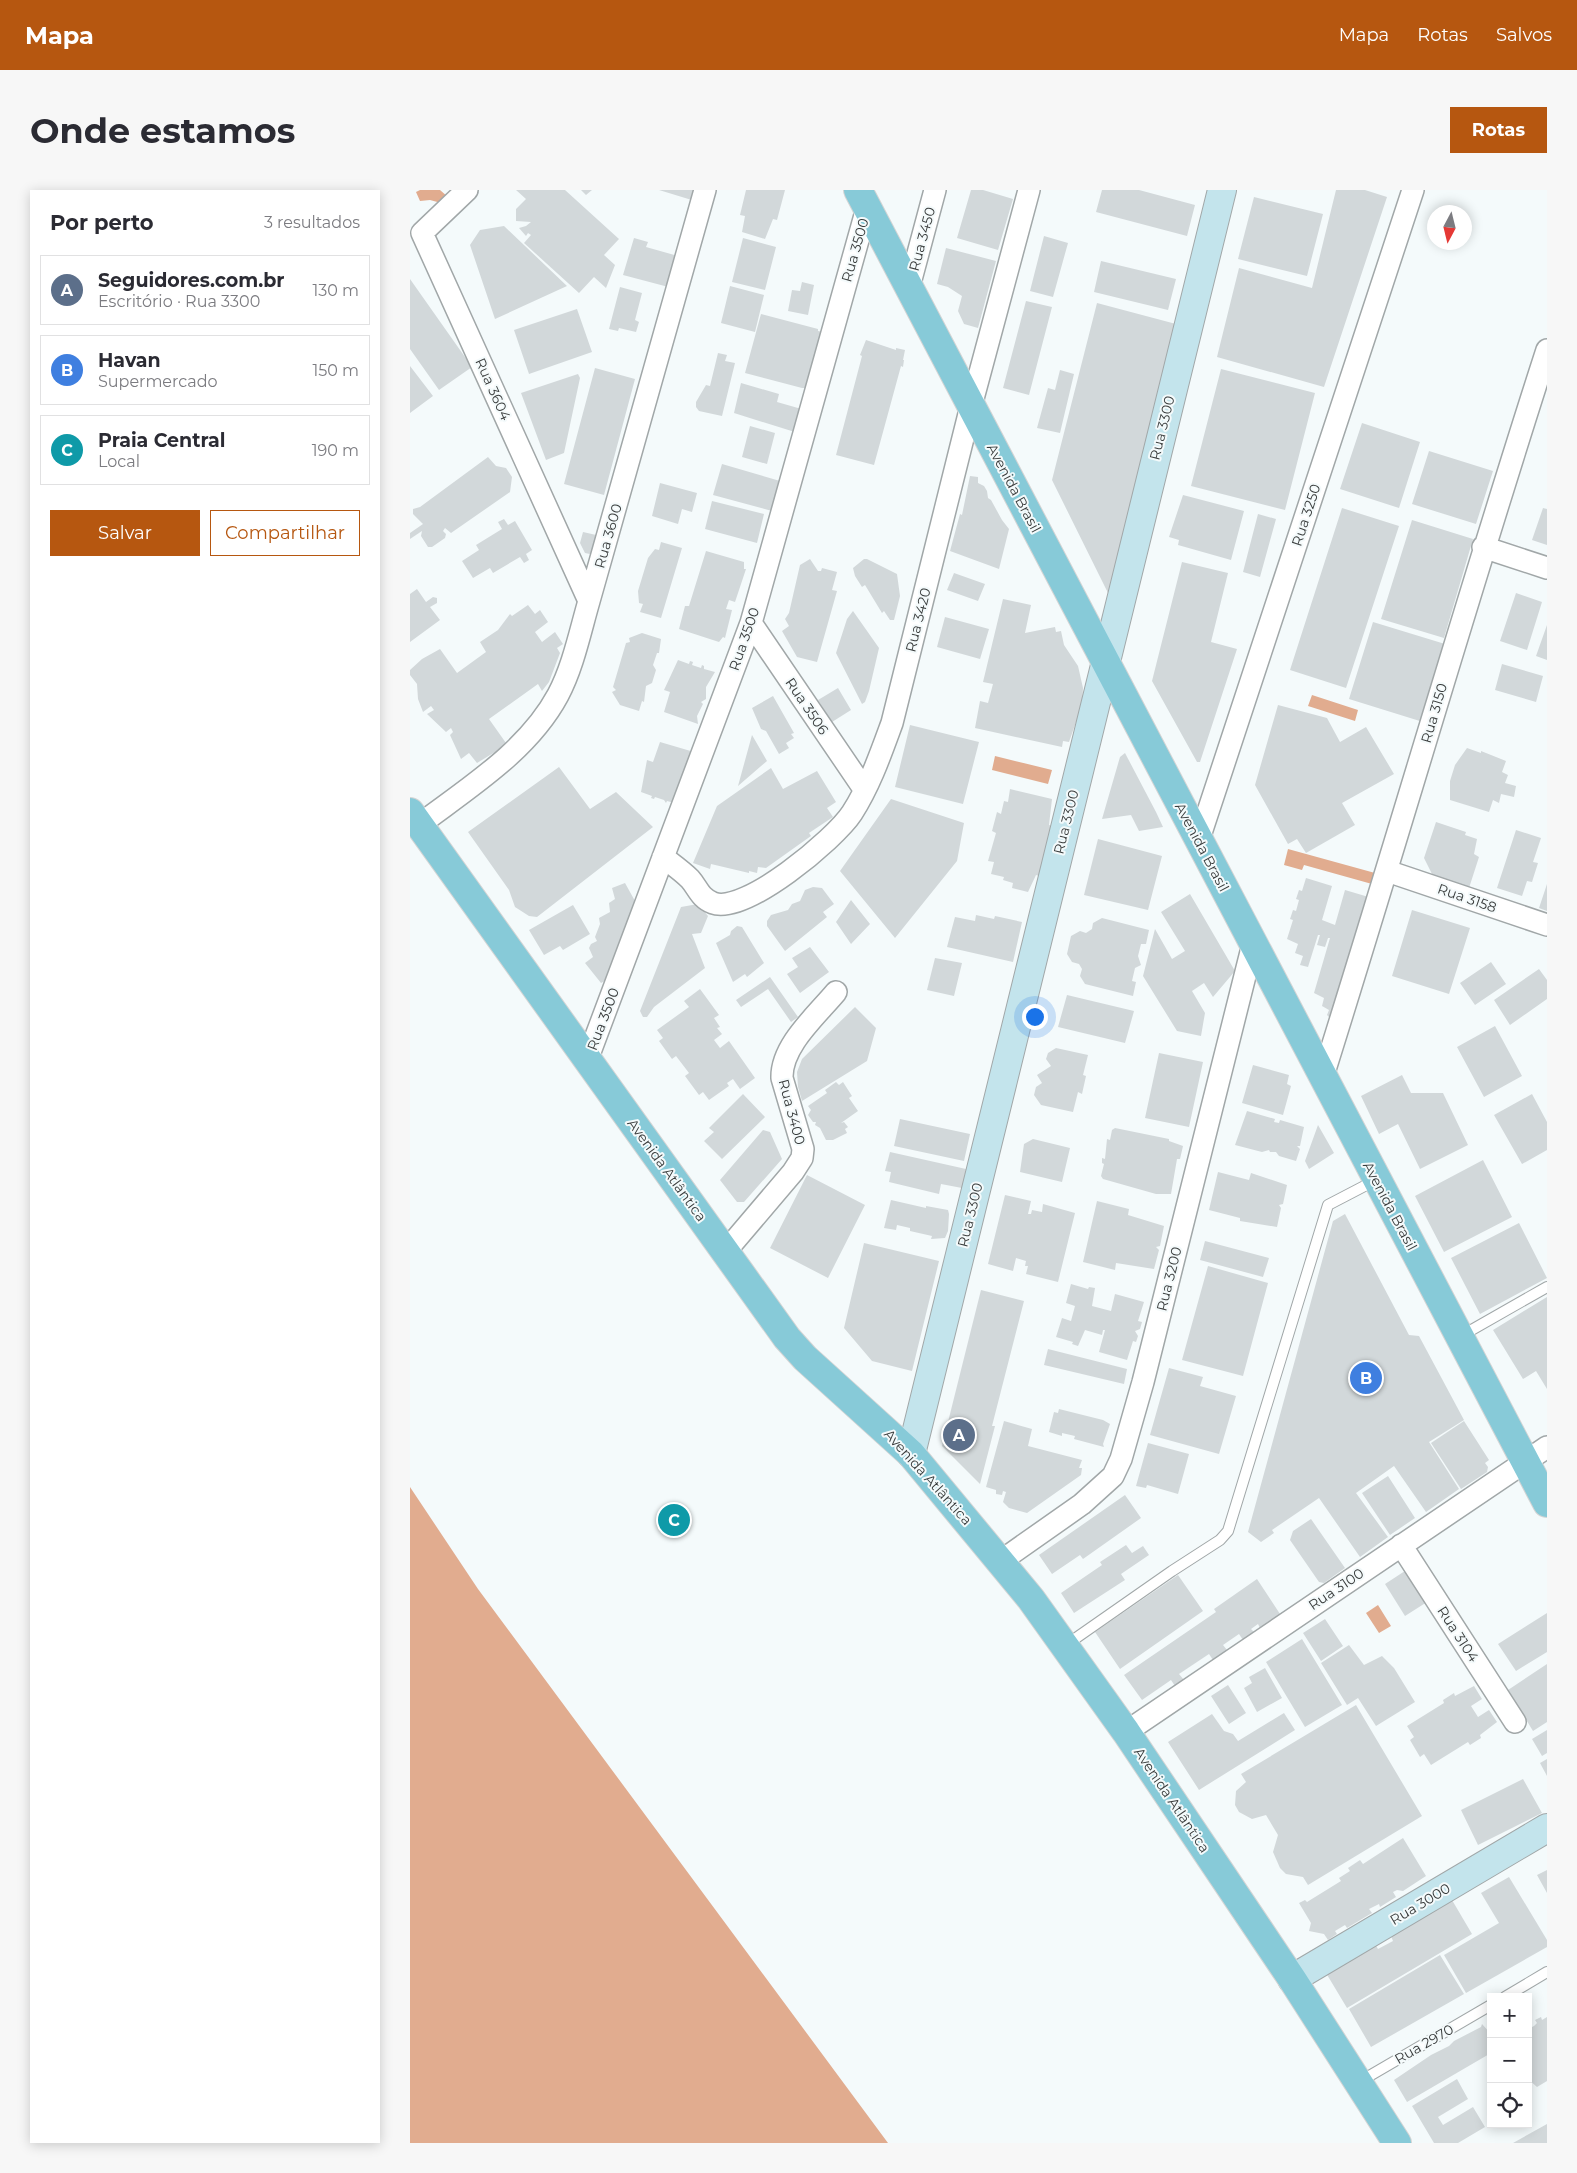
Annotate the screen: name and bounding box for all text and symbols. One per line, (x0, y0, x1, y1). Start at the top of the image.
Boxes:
text: Mapa (25, 21, 94, 50)
text: Mapa (1339, 24, 1389, 46)
text: Rotas (1417, 24, 1468, 46)
text: Salvos (1496, 24, 1552, 46)
button: Rotas (1450, 107, 1547, 153)
text: Onde estamos (30, 109, 295, 152)
street label: Rua 3450 (905, 205, 939, 273)
north arrow (1427, 205, 1472, 250)
text: Por perto (50, 210, 154, 235)
text: 3 resultados (264, 213, 360, 232)
street label: Rua 3500 (837, 216, 873, 284)
text: Seguidores.com.br (98, 269, 284, 292)
text: A (61, 281, 73, 300)
text: 130 m (312, 281, 359, 300)
text: Escritório · Rua 3300 (98, 292, 260, 311)
text: Havan (98, 349, 161, 372)
street label: Rua 3604 (471, 355, 515, 424)
text: B (61, 361, 73, 380)
text: 150 m (312, 361, 359, 380)
text: Supermercado (98, 372, 218, 391)
street label: Rua 3300 (1145, 394, 1179, 462)
text: Praia Central (98, 429, 225, 452)
street label: Avenida Brasil (983, 440, 1045, 536)
text: C (61, 441, 73, 460)
text: 190 m (312, 441, 359, 460)
text: Local (98, 452, 140, 471)
street label: Rua 3250 (1287, 482, 1325, 548)
street label: Rua 3600 (590, 502, 626, 570)
button: Salvar (50, 510, 200, 556)
button: Compartilhar (210, 510, 360, 556)
street label: Rua 3420 (901, 586, 935, 654)
street label: Rua 3500 (725, 605, 763, 673)
street label: Rua 3506 (781, 674, 833, 738)
street label: Rua 3150 (1417, 681, 1451, 745)
street label: Rua 3300 (1049, 788, 1083, 856)
street label: Avenida Brasil (1171, 799, 1233, 895)
street label: Rua 3158 (1435, 880, 1499, 917)
street label: Rua 3500 (583, 985, 623, 1053)
your location (1022, 1004, 1048, 1030)
street label: Rua 3400 (775, 1077, 809, 1147)
street label: Avenida Atlântica (624, 1115, 710, 1225)
street label: Avenida Brasil (1359, 1158, 1421, 1254)
street label: Rua 3300 (953, 1181, 987, 1249)
street label: Rua 3200 (1152, 1245, 1186, 1313)
pin: B (1350, 1359, 1382, 1397)
pin: A (943, 1416, 975, 1454)
street label: Avenida Atlântica (881, 1426, 975, 1528)
pin: C (658, 1501, 690, 1539)
street label: Rua 3100 (1305, 1564, 1367, 1614)
street label: Rua 3104 (1433, 1603, 1483, 1666)
street label: Avenida Atlântica (1130, 1744, 1214, 1856)
street label: Rua 3000 (1387, 1879, 1453, 1929)
map controls (1487, 1993, 1532, 2128)
button: + (1487, 1993, 1532, 2038)
street label: Rua 2970 (1391, 2020, 1457, 2068)
button: − (1487, 2038, 1532, 2083)
button: locate (1487, 2083, 1532, 2128)

